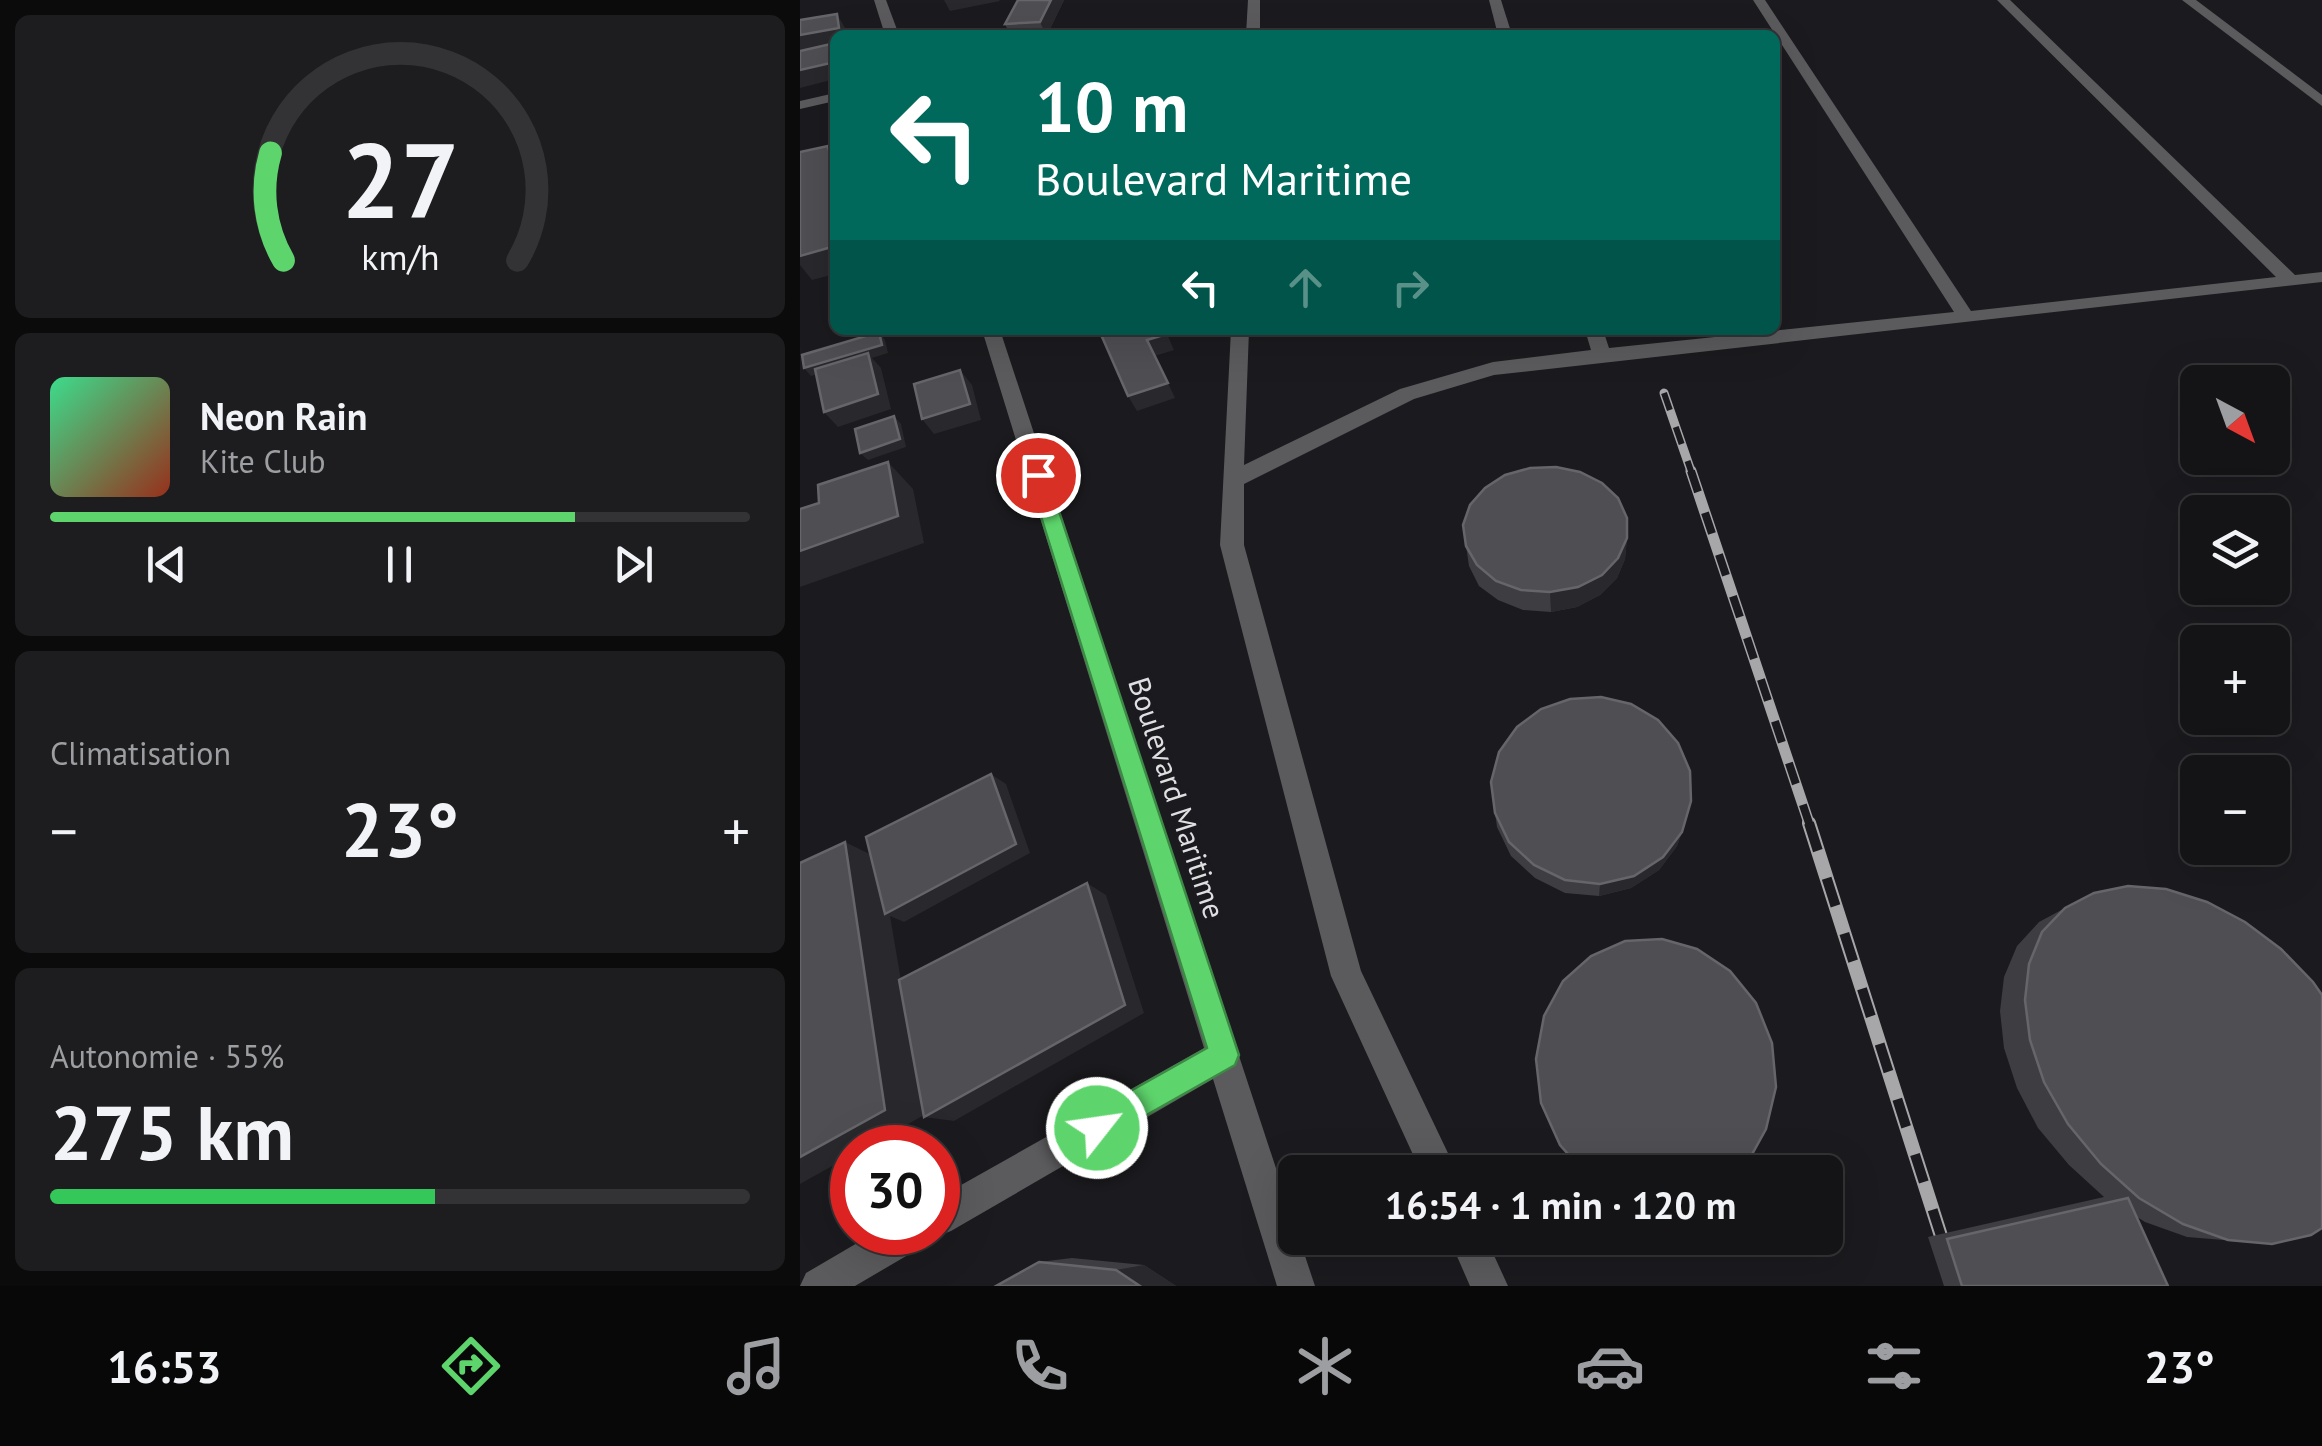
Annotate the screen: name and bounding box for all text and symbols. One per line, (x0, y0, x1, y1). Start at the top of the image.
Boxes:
text: 10 m (1035, 61, 1188, 151)
icon: left (870, 70, 1000, 200)
text: 27 (341, 112, 459, 247)
text: Boulevard Maritime (1035, 149, 1412, 207)
text: km/h (361, 234, 439, 280)
icon: left (1173, 260, 1228, 315)
icon: ahead (1278, 260, 1333, 315)
icon: right (1383, 260, 1438, 315)
north arrow (2180, 365, 2290, 475)
map controls (2180, 365, 2290, 865)
text: Neon Rain (200, 391, 367, 440)
pin (996, 433, 1081, 518)
text: Kite Club (200, 440, 326, 482)
icon: arrive (1011, 448, 1066, 503)
button: layers (2180, 495, 2290, 605)
icon: previous (139, 537, 194, 592)
icon: pause (372, 537, 427, 592)
icon: next (606, 537, 661, 592)
button: + (2180, 625, 2290, 735)
street label: Boulevard Maritime (1120, 672, 1235, 923)
text: Climatisation (50, 732, 231, 774)
button: − (2180, 755, 2290, 865)
text: 23° (341, 781, 459, 878)
text: − (50, 795, 78, 866)
text: + (722, 795, 750, 866)
text: Autonomie · 55% (50, 1035, 284, 1077)
position arrow (1045, 1076, 1149, 1180)
text: 275 km (50, 1084, 294, 1181)
speed limit sign: 30 (830, 1125, 960, 1255)
text: 16:54 · 1 min · 120 m (1385, 1180, 1736, 1229)
icon: directions (436, 1331, 506, 1401)
icon: music (721, 1331, 791, 1401)
icon: phone (1005, 1331, 1075, 1401)
icon: climate (1290, 1331, 1360, 1401)
icon: car (1575, 1331, 1645, 1401)
icon: filters (1859, 1331, 1929, 1401)
text: 16:53 (107, 1337, 221, 1395)
text: 23° (2144, 1337, 2215, 1395)

